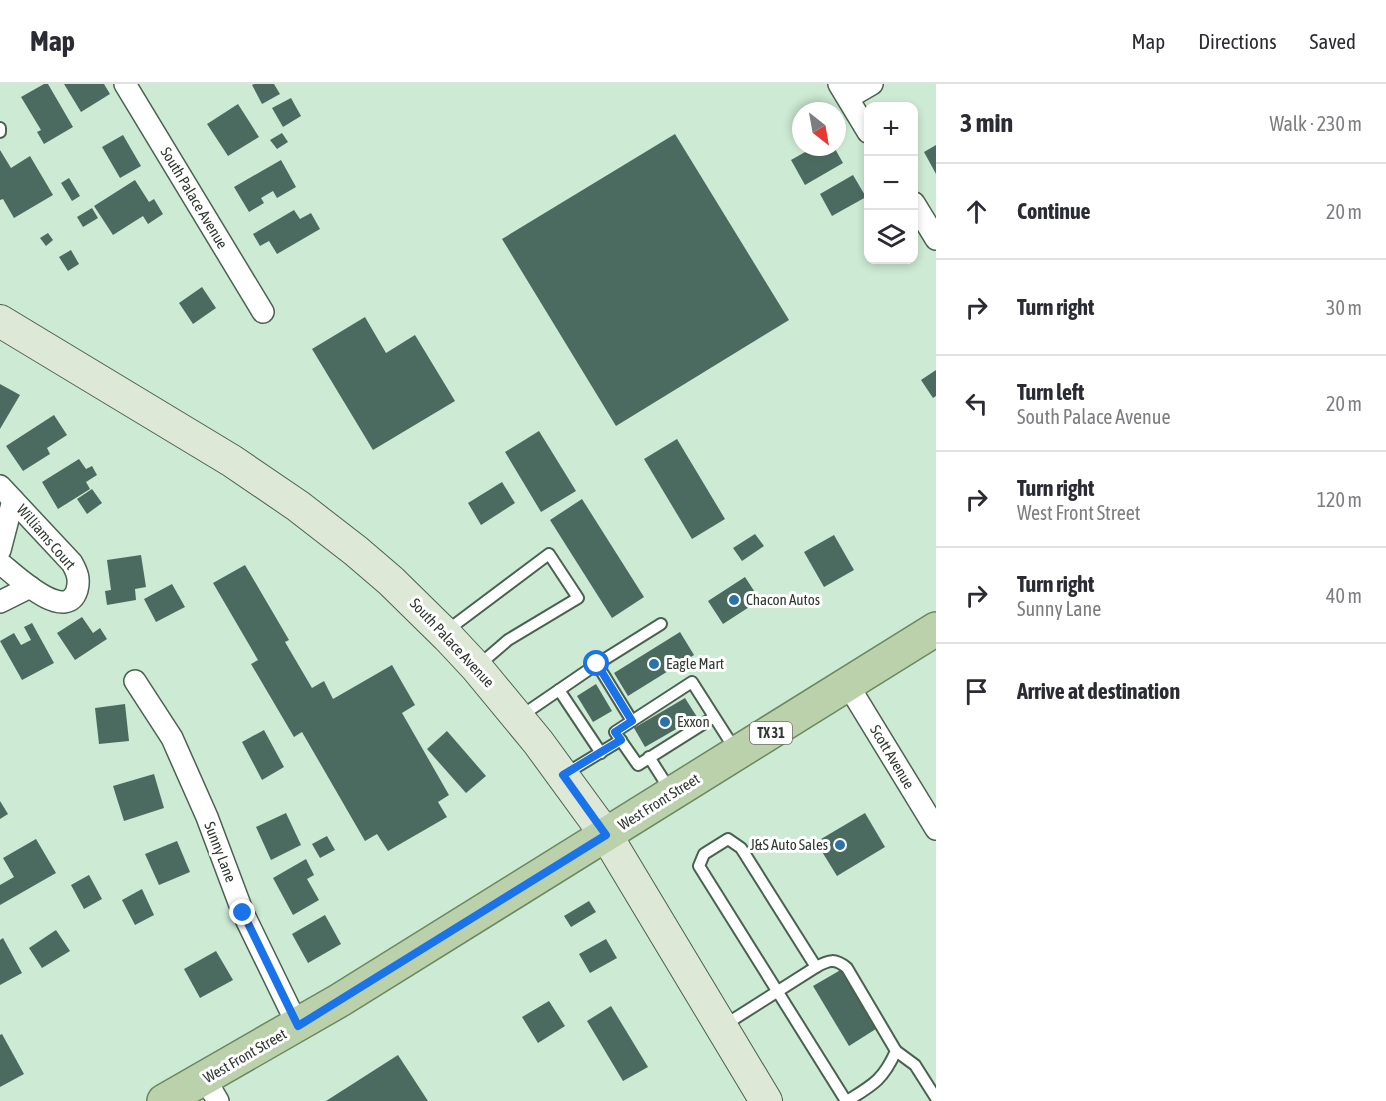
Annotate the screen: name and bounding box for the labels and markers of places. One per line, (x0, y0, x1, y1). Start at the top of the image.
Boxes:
place label: Chacon Autos (746, 591, 820, 608)
marker: Chacon Autos (727, 593, 741, 607)
place label: Eagle Mart (666, 655, 724, 672)
marker: Eagle Mart (647, 657, 661, 671)
place label: Exxon (677, 713, 710, 730)
marker: Exxon (658, 715, 672, 729)
place label: J&S Auto Sales (750, 836, 828, 853)
marker: J&S Auto Sales (833, 838, 847, 852)

